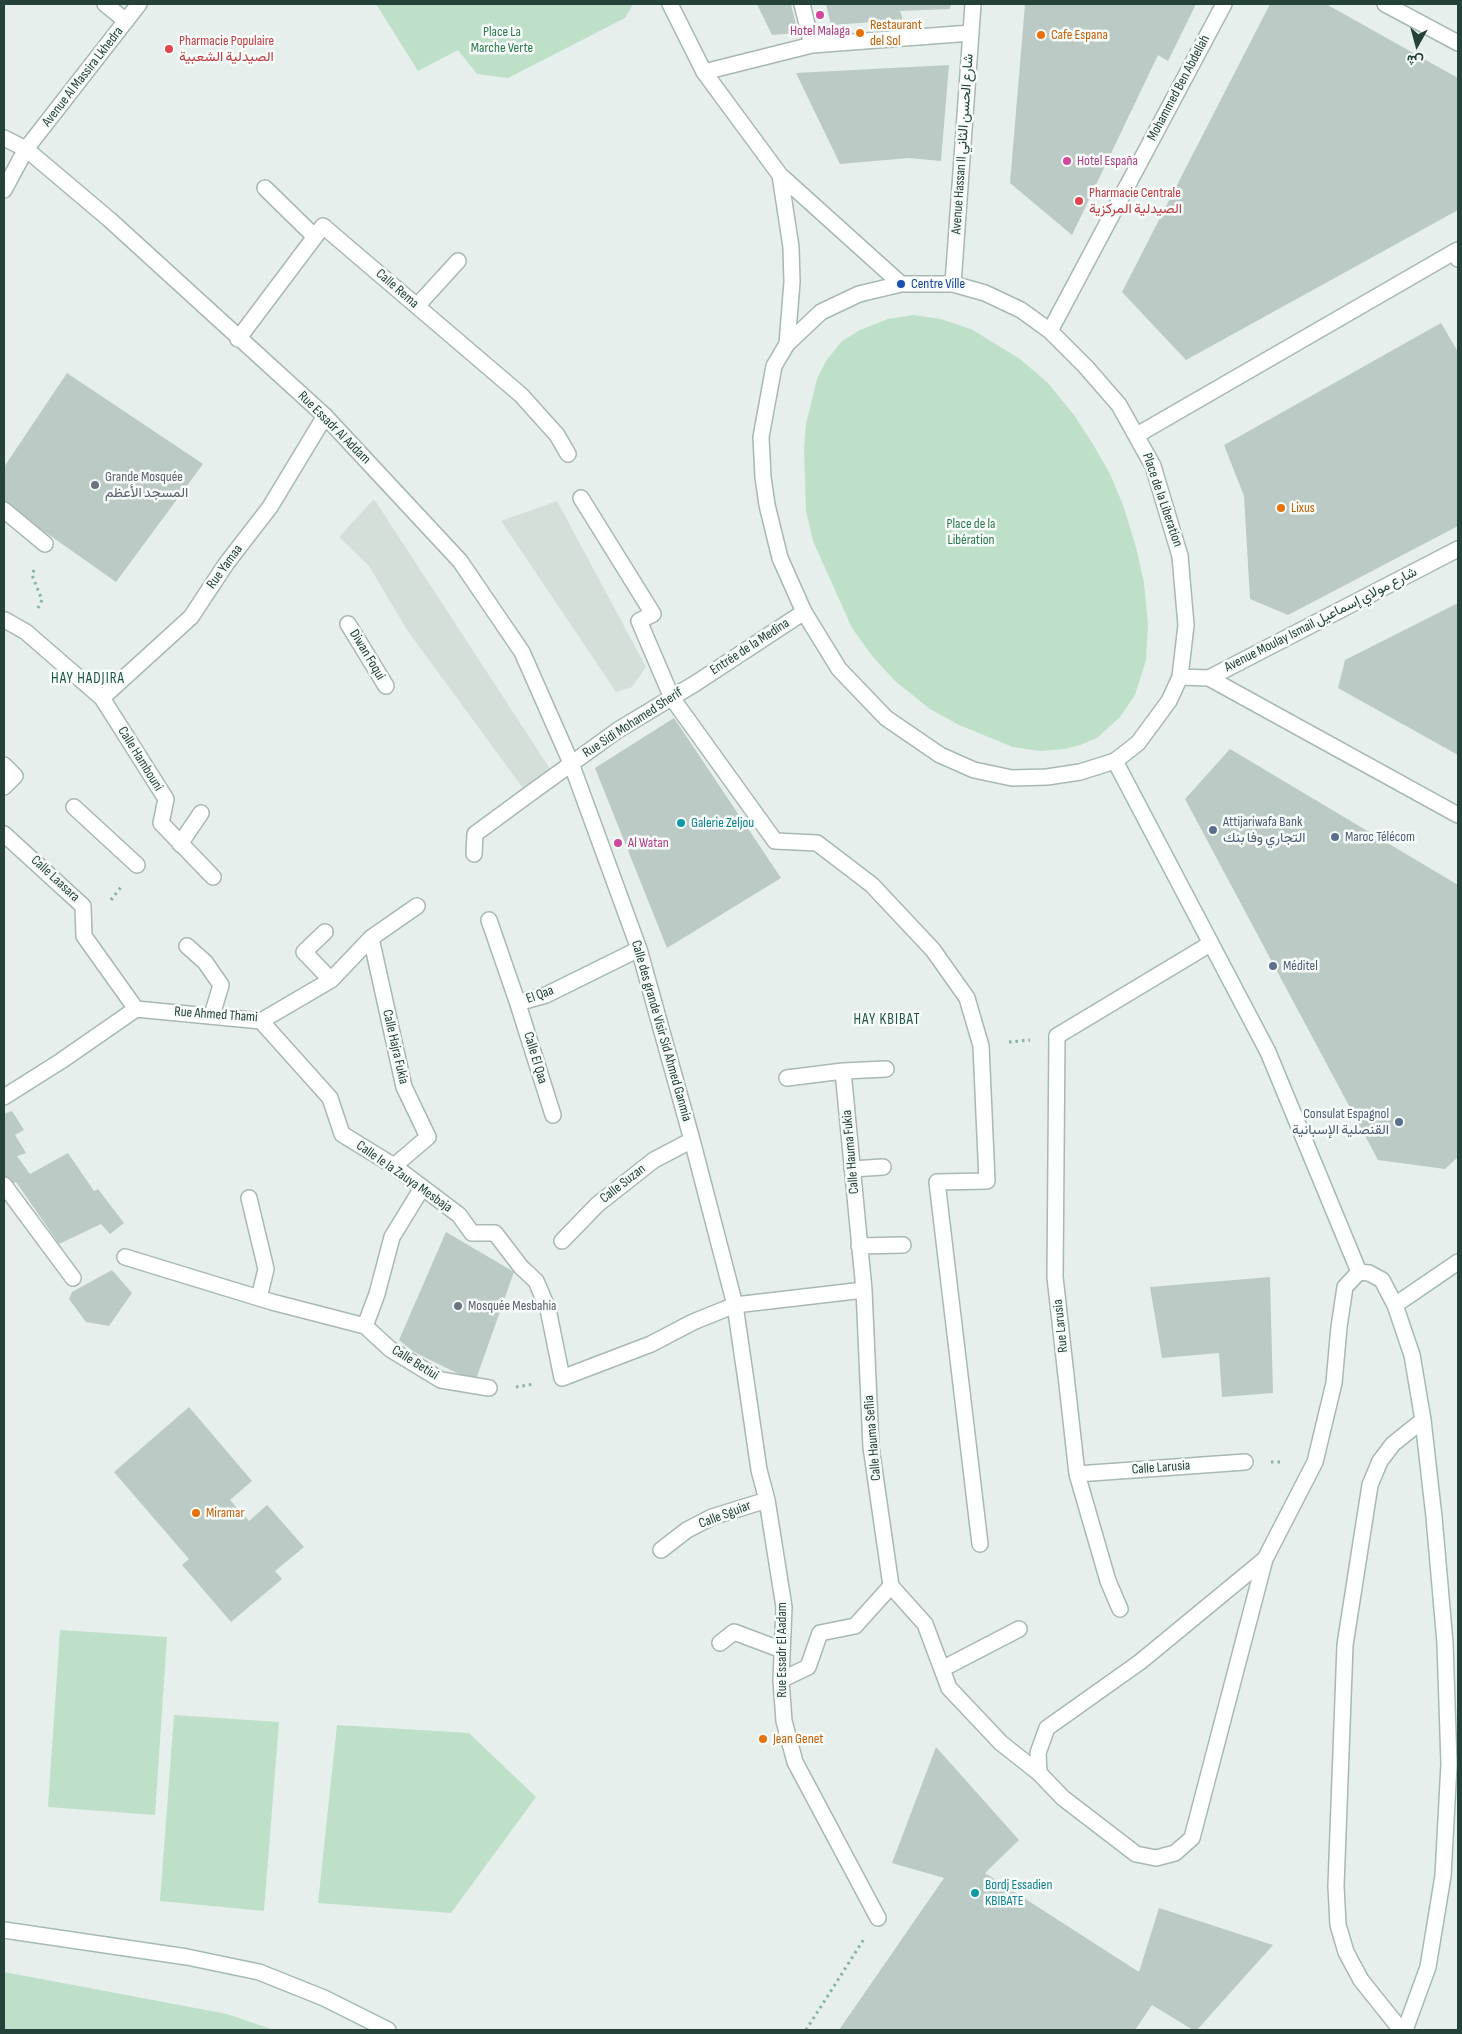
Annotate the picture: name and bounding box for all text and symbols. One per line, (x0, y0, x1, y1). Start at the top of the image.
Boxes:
marker: Hotel Malaga (814, 9, 826, 21)
place label: Restaurant del Sol (870, 17, 922, 49)
north arrow (1392, 20, 1442, 70)
place label: Hotel Malaga (790, 23, 850, 39)
street label: Avenue Al Massira Lkhedra (39, 24, 127, 130)
park label: Place La Marche Verte (471, 24, 533, 56)
marker: Restaurant del Sol (854, 27, 866, 39)
place label: Cafe Espana (1051, 27, 1108, 43)
marker: Cafe Espana (1035, 29, 1047, 41)
street label: Mohammed Ben Abdellah (1144, 32, 1214, 144)
place label: Pharmacie Populaire الصيدلية الشعبية (179, 33, 274, 65)
marker: Pharmacie Populaire الصيدلية الشعبية (163, 43, 175, 55)
text: ش (1406, 51, 1425, 70)
street label: Avenue Hassan II شارع الحسن الثاني (948, 53, 978, 235)
place label: Hotel España (1077, 153, 1138, 169)
marker: Hotel España (1061, 155, 1073, 167)
place label: Pharmacie Centrale الصيدلية المركزية (1089, 185, 1182, 218)
marker: Pharmacie Centrale الصيدلية المركزية (1073, 195, 1085, 207)
street label: Calle Rema (372, 266, 422, 312)
place label: Centre Ville (911, 276, 965, 292)
marker: Centre Ville (895, 278, 907, 290)
street label: Rue Essadr Al Addam (294, 388, 374, 468)
street label: Place de la Liberation (1138, 451, 1186, 549)
place label: Grande Mosquée المسجد الأعظم (105, 469, 188, 502)
marker: Grande Mosquée المسجد الأعظم (89, 479, 101, 491)
place label: Lixus (1291, 500, 1315, 516)
marker: Lixus (1275, 502, 1287, 514)
park label: Place de la Libération (947, 516, 995, 548)
street label: Rue Yamaa (203, 542, 247, 592)
street label: Avenue Moulay Ismail شارع مولاي إسماعيل (1222, 564, 1420, 676)
street label: Entrée de la Medina (707, 615, 793, 679)
street label: Diwan Foqui (345, 627, 389, 683)
district label: HAY HADJIRA (50, 670, 126, 688)
street label: Rue Sidi Mohamed Sherif (580, 684, 686, 762)
street label: Calle Hambouni (114, 724, 166, 794)
place label: Attijariwafa Bank التجاري وفا بنك (1223, 814, 1305, 846)
place label: Galerie Zeljou (691, 815, 754, 831)
marker: Galerie Zeljou (675, 817, 687, 829)
marker: Attijariwafa Bank التجاري وفا بنك (1207, 824, 1219, 836)
place label: Maroc Télécom (1345, 829, 1415, 845)
marker: Maroc Télécom (1329, 831, 1341, 843)
place label: Al Watan (628, 835, 669, 851)
marker: Al Watan (612, 837, 624, 849)
street label: Calle Laasara (27, 852, 83, 906)
street label: Calle des grande Visir Sid Ahmed Ganmia (627, 938, 695, 1124)
place label: Méditel (1283, 958, 1318, 974)
marker: Méditel (1267, 960, 1279, 972)
street label: El Qaa (524, 982, 556, 1008)
street label: Rue Ahmed Thami (174, 1004, 258, 1026)
street label: Calle Hajra Fukia (378, 1008, 412, 1086)
district label: HAY KBIBAT (852, 1011, 922, 1029)
street label: Calle El Qaa (519, 1030, 551, 1086)
place label: Consulat Espagnol القنصلية الإسبانية (1292, 1106, 1389, 1138)
street label: Calle Hauma Fukia (839, 1109, 863, 1195)
marker: Consulat Espagnol القنصلية الإسبانية (1393, 1116, 1405, 1128)
street label: Calle le la Zauya Mesbaja (353, 1138, 455, 1216)
street label: Calle Suzan (597, 1161, 649, 1207)
place label: Mosquée Mesbahia (468, 1298, 556, 1314)
street label: Rue Larusia (1050, 1298, 1072, 1354)
marker: Mosquée Mesbahia (452, 1300, 464, 1312)
street label: Calle Betiui (388, 1342, 442, 1384)
street label: Calle Hauma Seflia (861, 1394, 885, 1482)
street label: Calle Larusia (1131, 1458, 1191, 1478)
street label: Calle Sguiar (697, 1497, 753, 1533)
place label: Miramar (206, 1505, 244, 1521)
marker: Miramar (190, 1507, 202, 1519)
street label: Rue Essadr El Aadam (774, 1602, 790, 1698)
place label: Jean Genet (773, 1731, 824, 1747)
marker: Jean Genet (757, 1733, 769, 1745)
place label: Bordj Essadien KBIBATE (985, 1877, 1052, 1910)
marker: Bordj Essadien KBIBATE (969, 1887, 981, 1899)

